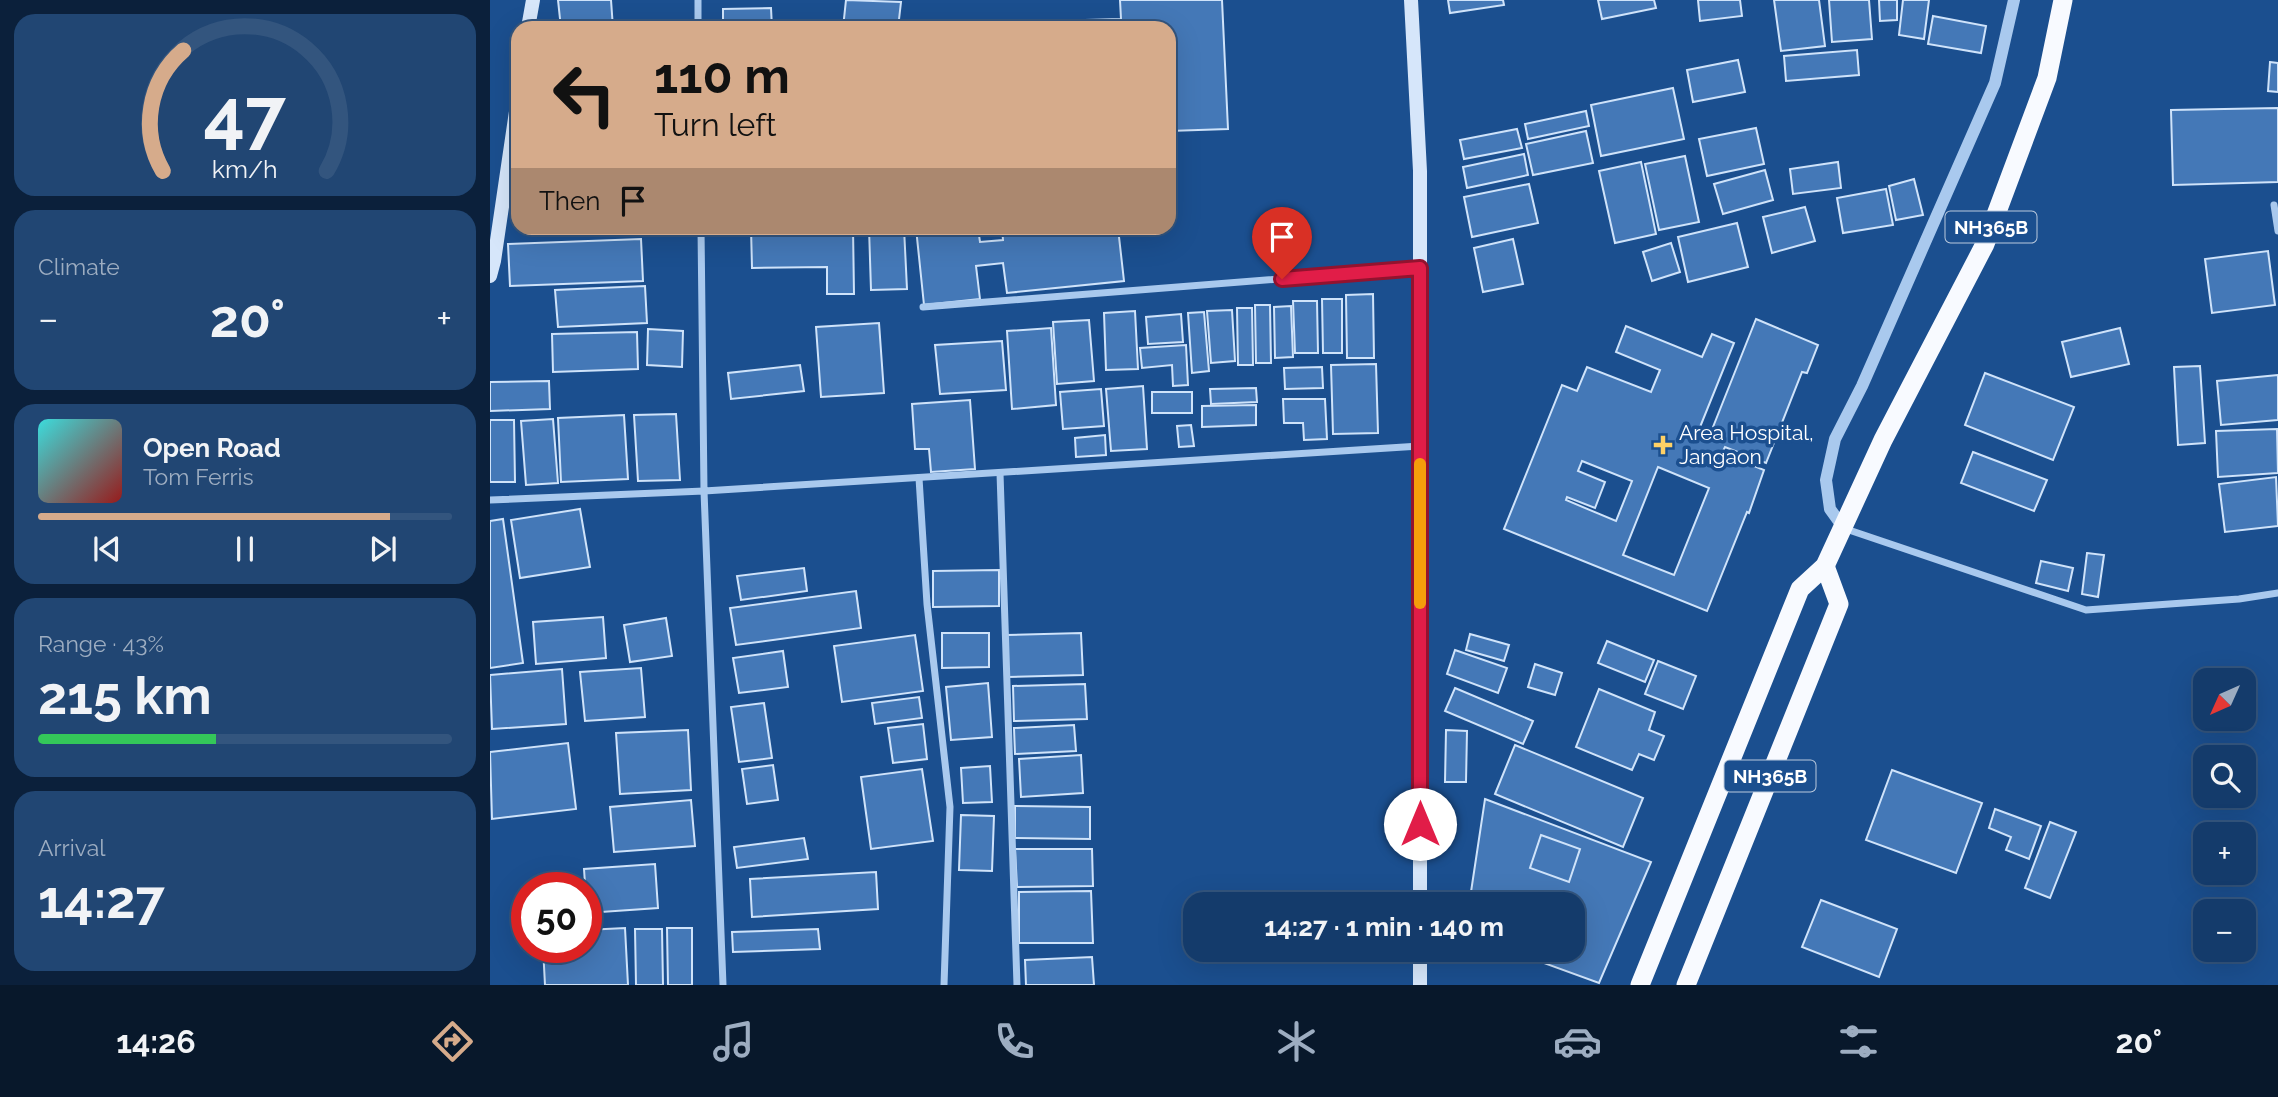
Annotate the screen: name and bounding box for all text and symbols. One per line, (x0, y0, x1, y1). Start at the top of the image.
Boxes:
text: 110 m (654, 47, 790, 104)
icon: left (539, 49, 630, 140)
text: 47 (204, 73, 286, 158)
text: Turn left (654, 106, 776, 143)
text: km/h (212, 154, 278, 184)
icon: arrive (614, 182, 652, 220)
text: Then (539, 186, 600, 216)
pin (1252, 207, 1312, 279)
road number: NH365B (1946, 212, 2036, 243)
icon: arrive (1263, 218, 1301, 256)
text: Climate (38, 253, 120, 280)
text: 20° (210, 288, 285, 349)
text: − (38, 296, 58, 341)
text: + (436, 296, 452, 341)
place label: Area Hospital, Jangaon (1679, 420, 1814, 469)
text: Open Road (143, 433, 281, 463)
marker: Area Hospital, Jangaon (1653, 435, 1673, 455)
text: Tom Ferris (143, 463, 254, 490)
icon: previous (88, 530, 126, 568)
icon: pause (226, 530, 264, 568)
icon: next (364, 530, 402, 568)
text: Range · 43% (38, 630, 164, 657)
text: 215 km (38, 665, 212, 726)
north arrow (2193, 668, 2256, 732)
map controls (2193, 668, 2256, 962)
button: search (2193, 745, 2256, 808)
road number: NH365B (1724, 761, 1816, 792)
position arrow (1383, 787, 1457, 861)
button: + (2193, 822, 2256, 885)
text: Arrival (38, 834, 105, 861)
text: 14:27 (38, 869, 165, 930)
speed limit sign: 50 (511, 872, 602, 963)
button: − (2193, 899, 2256, 962)
text: 14:27 · 1 min · 140 m (1264, 912, 1504, 942)
icon: directions (428, 1017, 477, 1066)
icon: music (709, 1017, 758, 1066)
icon: phone (990, 1017, 1039, 1066)
icon: climate (1272, 1017, 1321, 1066)
icon: car (1553, 1017, 1602, 1066)
icon: filters (1834, 1017, 1883, 1066)
text: 14:26 (116, 1023, 196, 1060)
text: 20° (2115, 1023, 2162, 1060)

